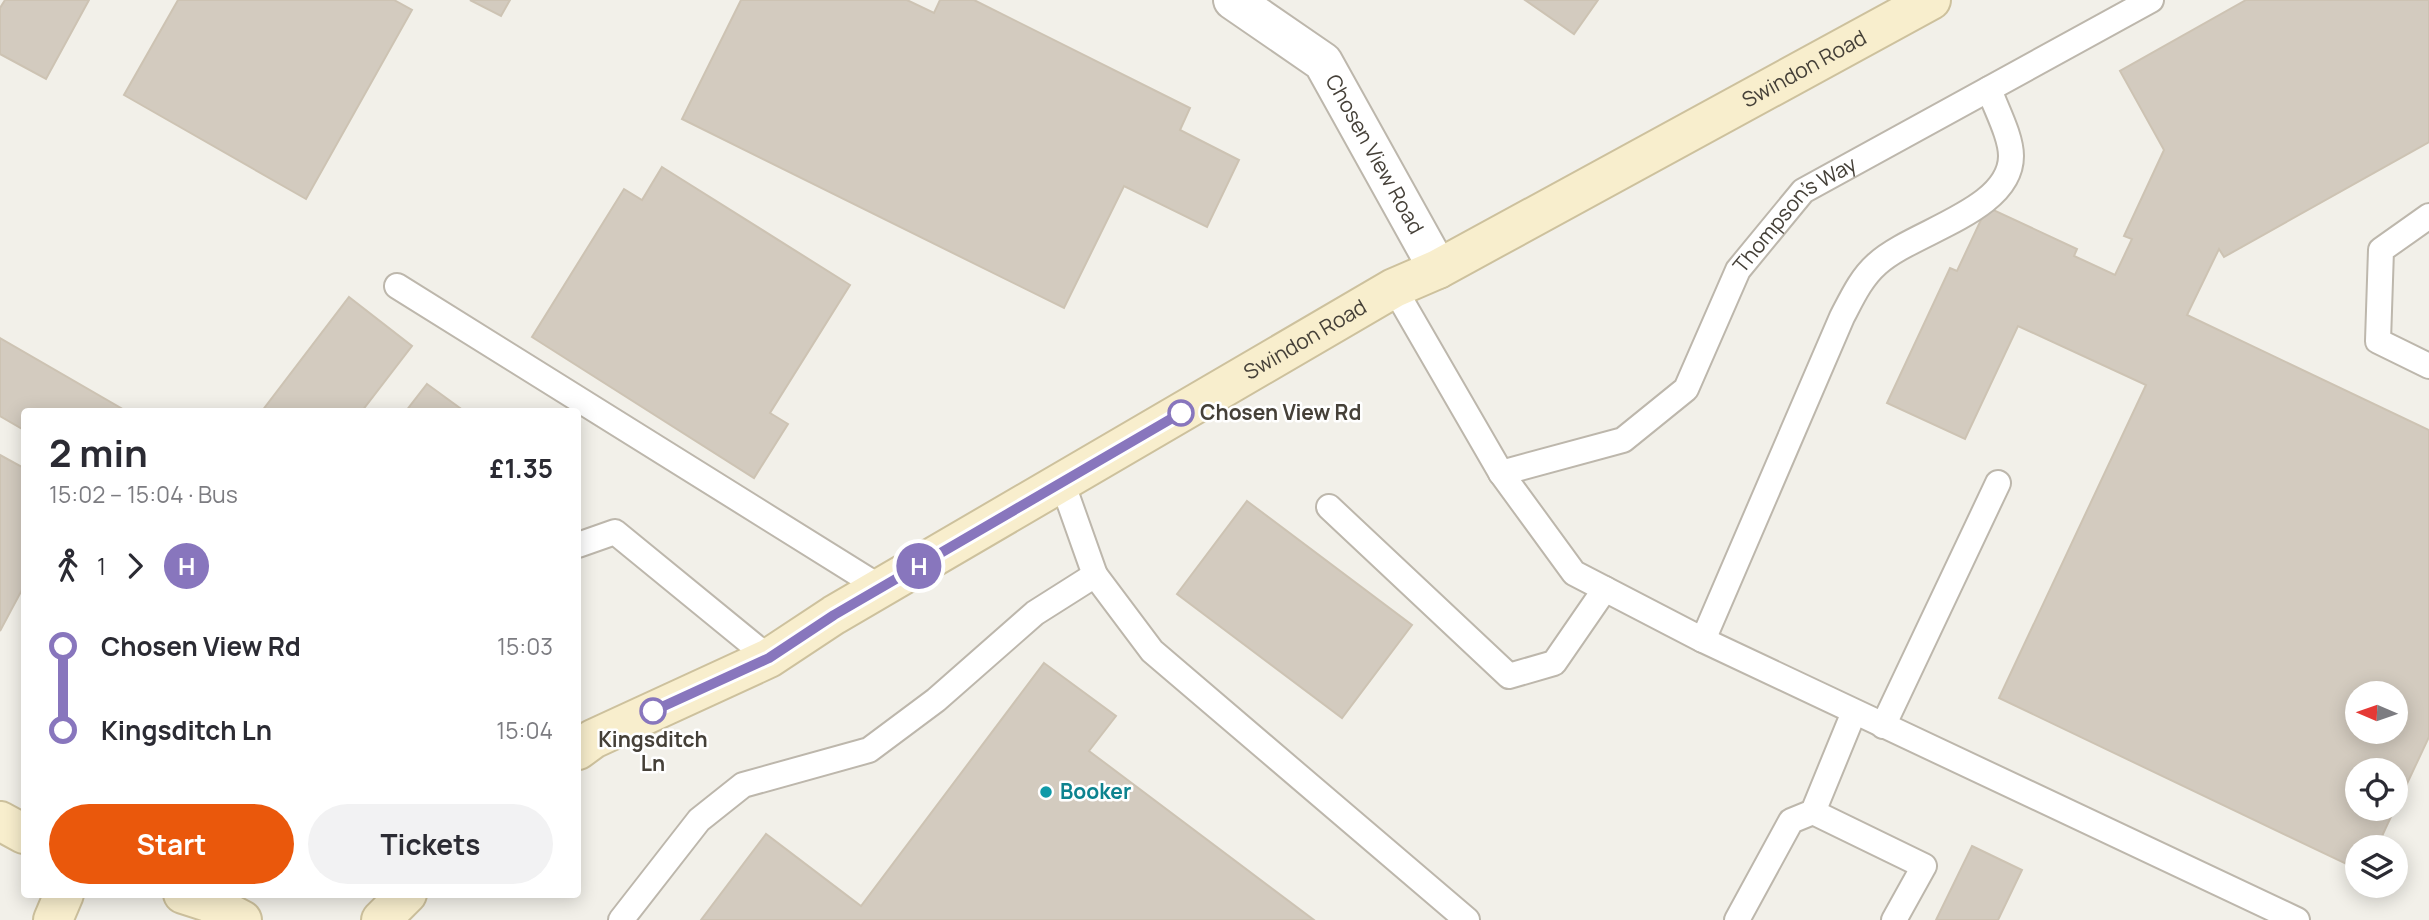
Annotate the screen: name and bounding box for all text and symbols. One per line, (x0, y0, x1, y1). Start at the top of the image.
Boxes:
street label: Swindon Road (1737, 23, 1871, 114)
street label: Chosen View Road (1320, 69, 1431, 239)
street label: Thompson's Way (1726, 149, 1861, 278)
street label: Swindon Road (1238, 292, 1371, 386)
place label: Chosen View Rd (1200, 398, 1361, 426)
marker: Chosen View Rd (1168, 400, 1194, 426)
text: 2 min (49, 426, 148, 478)
text: £1.35 (490, 450, 553, 486)
text: 15:02 – 15:04 · Bus (49, 478, 238, 510)
line badge: H (896, 543, 942, 589)
icon: walk (49, 547, 87, 585)
icon: forward (116, 547, 154, 585)
text: H (178, 549, 195, 582)
text: H (910, 549, 928, 582)
text: 1 (97, 550, 106, 582)
text: Chosen View Rd (101, 628, 301, 664)
text: 15:03 (497, 630, 553, 662)
north arrow (2345, 681, 2408, 744)
map controls (2345, 681, 2408, 898)
marker: Kingsditch Ln (640, 698, 666, 724)
text: Kingsditch Ln (101, 712, 272, 748)
text: 15:04 (496, 714, 553, 746)
place label: Kingsditch Ln (598, 725, 708, 777)
button: locate (2345, 758, 2408, 821)
place label: Booker (1060, 777, 1131, 805)
marker: Booker (1038, 784, 1054, 800)
button: Start (49, 804, 294, 884)
button: Tickets (308, 804, 553, 884)
button: layers (2345, 835, 2408, 898)

